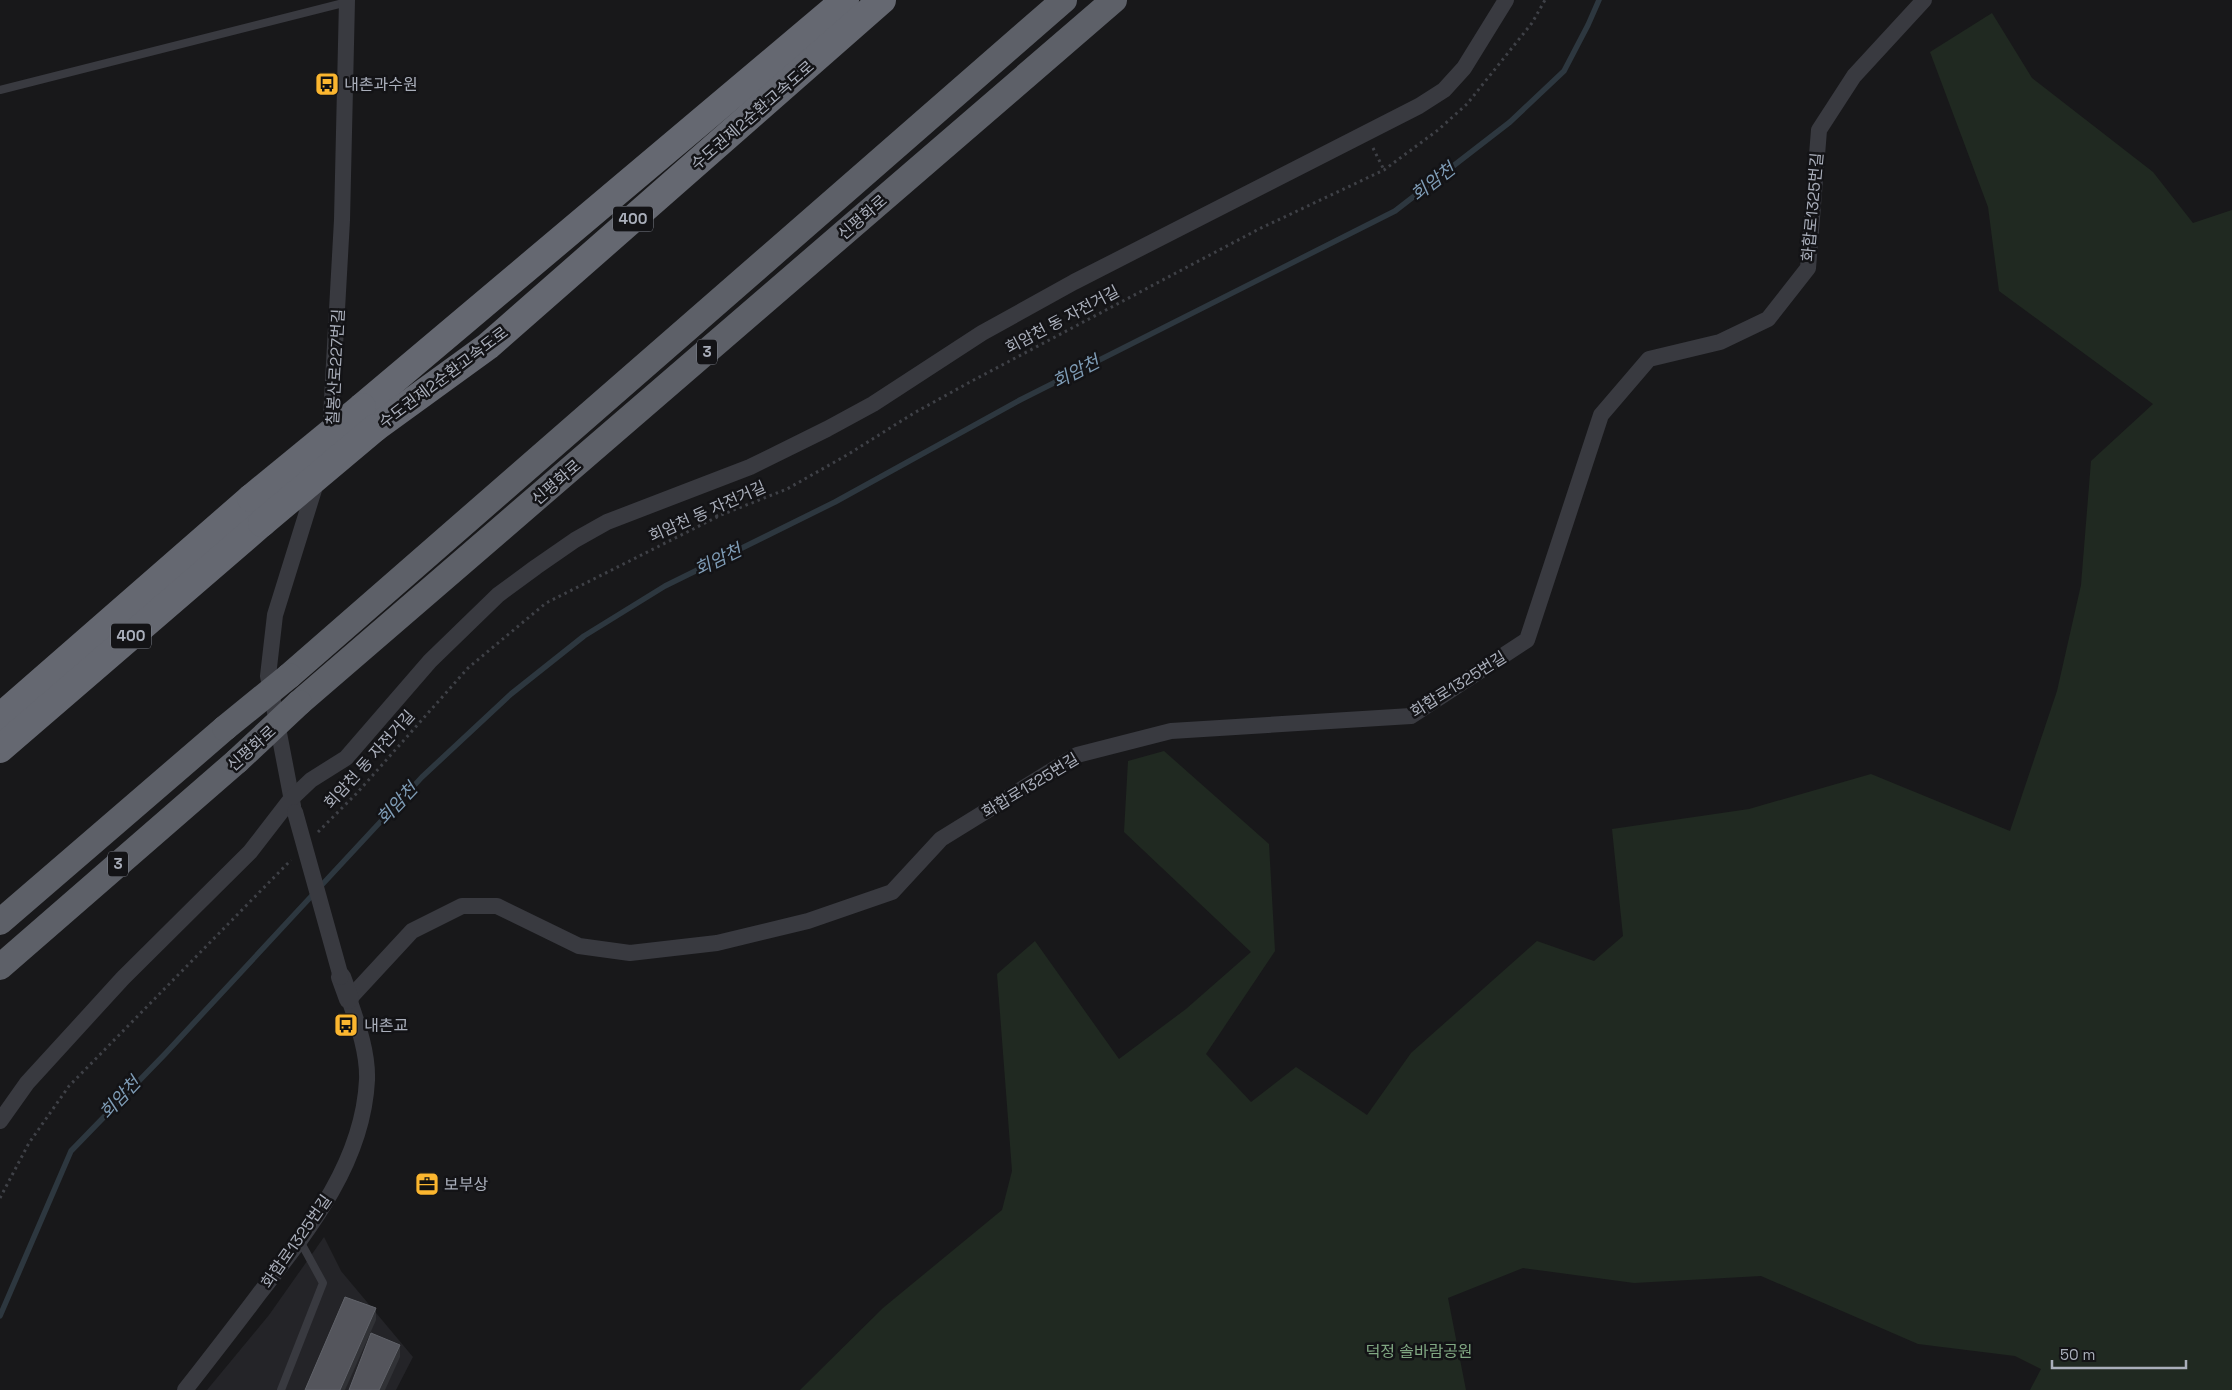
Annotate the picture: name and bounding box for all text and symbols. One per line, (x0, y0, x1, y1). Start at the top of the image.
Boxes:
street label: 수도권제2순환고속도로 (686, 56, 819, 175)
bus stop icon: 내촌과수원 (314, 71, 340, 97)
place label: 내촌과수원 (344, 74, 418, 95)
street label: 화합로1325번길 (1797, 152, 1828, 262)
water label: 회암천 (1406, 156, 1461, 206)
street label: 신평화로 (833, 190, 892, 245)
road number: 400 (613, 206, 653, 232)
street label: 회암천 동 자전거길 (1002, 281, 1123, 358)
street label: 칠봉산로227번길 (322, 308, 349, 426)
street label: 수도권제2순환고속도로 (374, 322, 512, 433)
road number: 3 (697, 340, 717, 364)
water label: 회암천 (1048, 349, 1105, 393)
street label: 신평화로 (527, 455, 586, 510)
street label: 회암천 동 자전거길 (645, 476, 769, 547)
water label: 회암천 (690, 537, 747, 581)
road number: 400 (111, 624, 151, 648)
street label: 화합로1325번길 (1406, 647, 1510, 722)
street label: 회암천 동 자전거길 (320, 706, 418, 812)
street label: 신평화로 (222, 721, 280, 776)
street label: 화합로1325번길 (978, 748, 1082, 823)
water label: 회암천 (372, 778, 422, 830)
road number: 3 (108, 852, 128, 876)
bus stop icon: 내촌교 (333, 1012, 359, 1038)
place label: 내촌교 (364, 1015, 408, 1036)
water label: 회암천 (94, 1070, 147, 1124)
office icon: 보부상 (414, 1171, 440, 1197)
place label: 보부상 (444, 1174, 488, 1195)
street label: 화합로1325번길 (256, 1191, 336, 1292)
scale bar (2052, 1338, 2186, 1370)
park label: 덕정 솔바람공원 (1365, 1341, 1473, 1362)
text: 50 m (2060, 1345, 2095, 1364)

